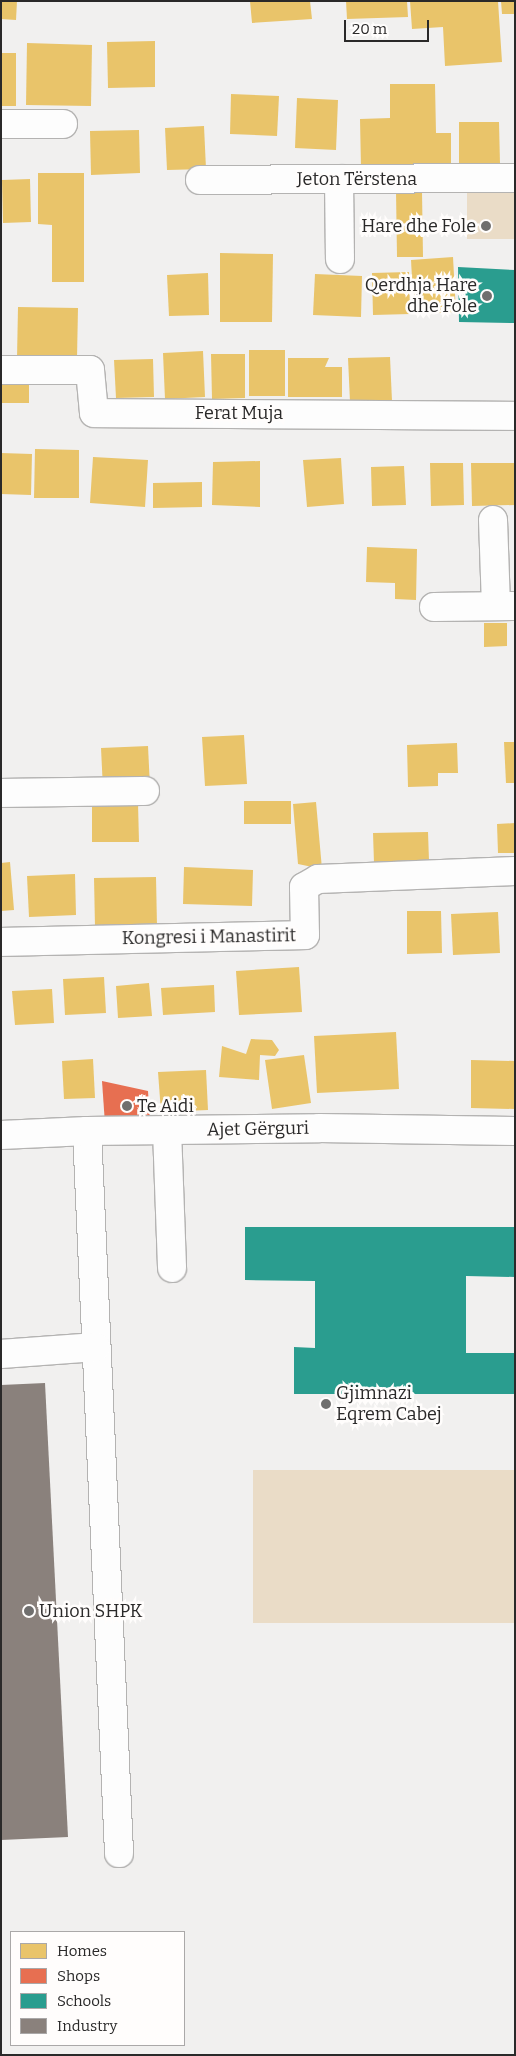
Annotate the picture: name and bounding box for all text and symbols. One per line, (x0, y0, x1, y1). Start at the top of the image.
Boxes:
scale bar (346, 10, 431, 42)
text: 20 m (352, 20, 387, 38)
street label: Jeton Tërstena (297, 168, 417, 190)
place label: Hare dhe Fole (361, 215, 476, 237)
marker: Hare dhe Fole (480, 220, 492, 232)
place label: Qerdhja Hare dhe Fole (365, 275, 477, 318)
marker: Qerdhja Hare dhe Fole (481, 290, 493, 302)
street label: Ferat Muja (195, 402, 283, 424)
street label: Kongresi i Manastirit (122, 925, 296, 949)
place label: Te Aidi (137, 1095, 194, 1117)
marker: Te Aidi (121, 1100, 133, 1112)
street label: Ajet Gërguri (207, 1117, 309, 1141)
place label: Gjimnazi Eqrem Cabej (336, 1383, 442, 1426)
marker: Gjimnazi Eqrem Cabej (320, 1398, 332, 1410)
place label: Union SHPK (39, 1600, 143, 1622)
marker: Union SHPK (23, 1605, 35, 1617)
legend (10, 1931, 185, 2046)
text: Homes (57, 1942, 107, 1960)
text: Shops (57, 1967, 100, 1985)
text: Schools (57, 1992, 111, 2010)
text: Industry (57, 2017, 117, 2035)

